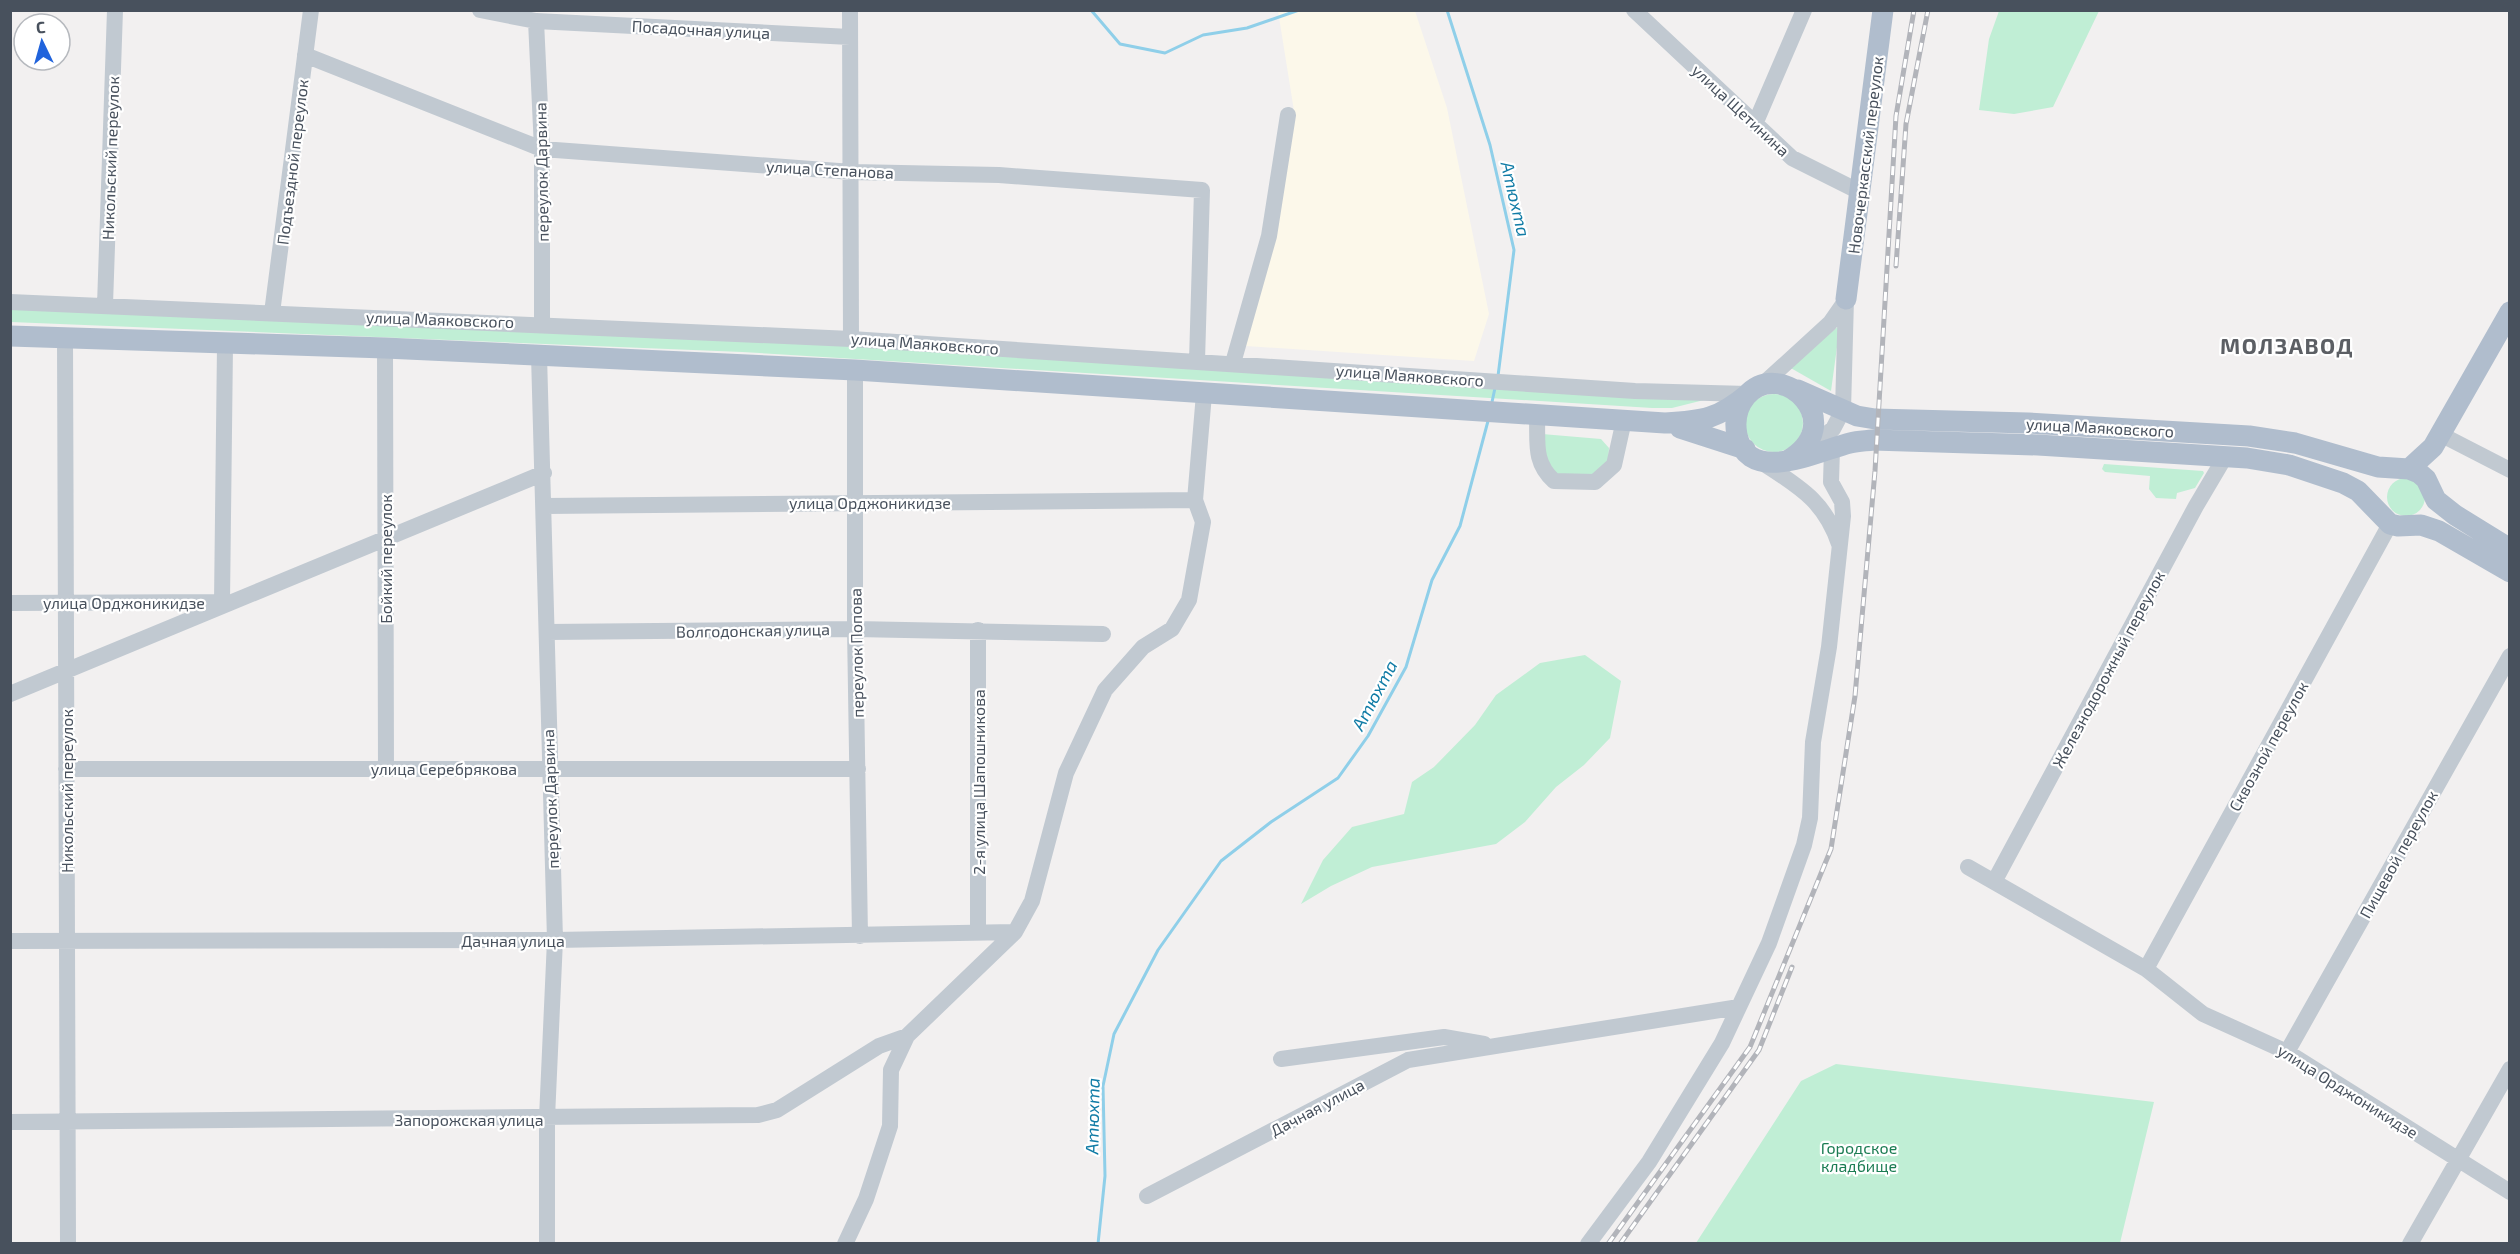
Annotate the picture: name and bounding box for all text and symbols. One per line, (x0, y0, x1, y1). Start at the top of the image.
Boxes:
north arrow (12, 12, 72, 72)
street label: Посадочная улица (631, 16, 771, 43)
text: С (35, 17, 46, 36)
street label: Новочеркасский переулок (1843, 55, 1888, 255)
street label: улица Щетинина (1688, 60, 1794, 161)
street label: Никольский переулок (98, 75, 123, 240)
street label: Подъездной переулок (272, 78, 313, 246)
street label: переулок Дарвина (530, 102, 553, 242)
street label: улица Степанова (766, 156, 894, 183)
water label: Атюхта (1496, 158, 1535, 239)
street label: улица Маяковского (366, 307, 514, 332)
street label: улица Маяковского (850, 328, 1000, 359)
district label: МОЛЗАВОД (2220, 332, 2354, 358)
street label: улица Маяковского (1335, 360, 1485, 391)
street label: улица Маяковского (2025, 414, 2175, 441)
street label: улица Орджоникидзе (789, 493, 951, 513)
street label: Бойкий переулок (376, 494, 396, 624)
street label: Железнодорожный переулок (2048, 567, 2169, 771)
street label: переулок Попова (845, 588, 868, 718)
street label: улица Орджоникидзе (43, 593, 205, 613)
street label: Волгодонская улица (676, 619, 830, 642)
water label: Атюхта (1346, 656, 1402, 735)
street label: Сквозной переулок (2224, 677, 2313, 815)
street label: 2-я улица Шапошникова (969, 689, 989, 875)
street label: Никольский переулок (57, 709, 77, 873)
street label: переулок Дарвина (538, 729, 563, 869)
street label: улица Серебрякова (371, 759, 517, 779)
street label: Пищевой переулок (2355, 786, 2442, 922)
street label: Дачная улица (461, 931, 565, 951)
street label: улица Орджоникидзе (2274, 1040, 2422, 1143)
street label: Дачная улица (1267, 1074, 1368, 1141)
water label: Атюхта (1080, 1078, 1104, 1155)
street label: Запорожская улица (394, 1110, 544, 1130)
park label: Городское кладбище (1821, 1138, 1897, 1175)

